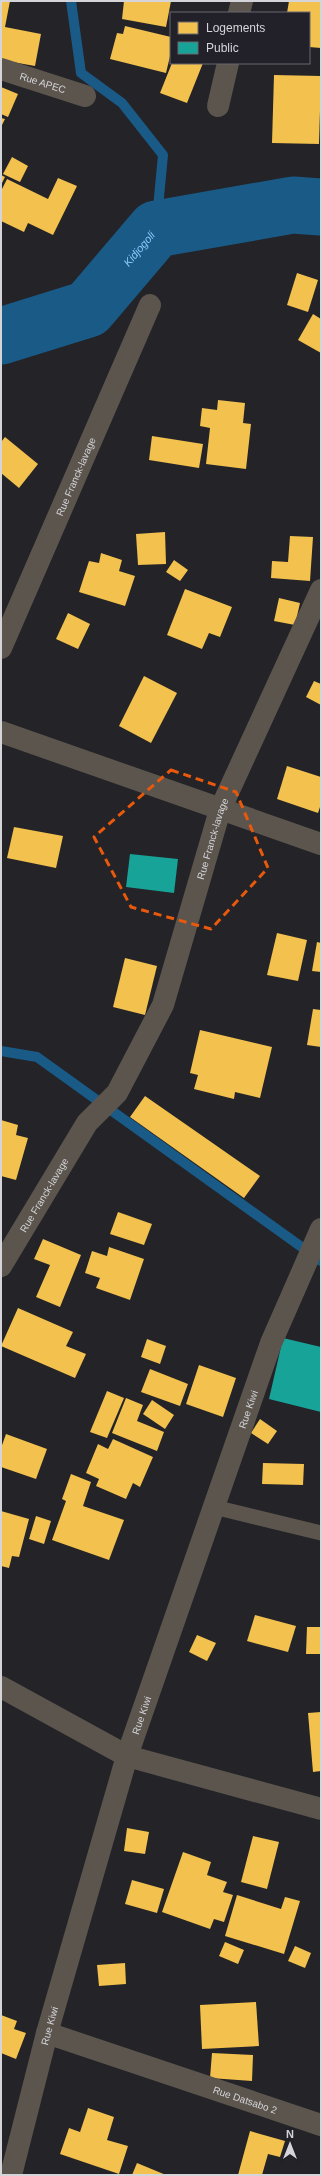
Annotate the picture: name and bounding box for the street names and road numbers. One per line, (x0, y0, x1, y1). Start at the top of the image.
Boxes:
street label: Rue APEC (18, 70, 67, 95)
street label: Rue Franck-lavage (54, 435, 98, 518)
street label: Rue Franck-lavage (195, 796, 231, 881)
street label: Rue Franck-lavage (18, 1156, 71, 1234)
street label: Rue Kiwi (237, 1389, 260, 1430)
street label: Rue Kiwi (130, 1695, 153, 1736)
street label: Rue Kiwi (39, 2005, 60, 2046)
street label: Rue Datsabo 2 (212, 2084, 279, 2116)

